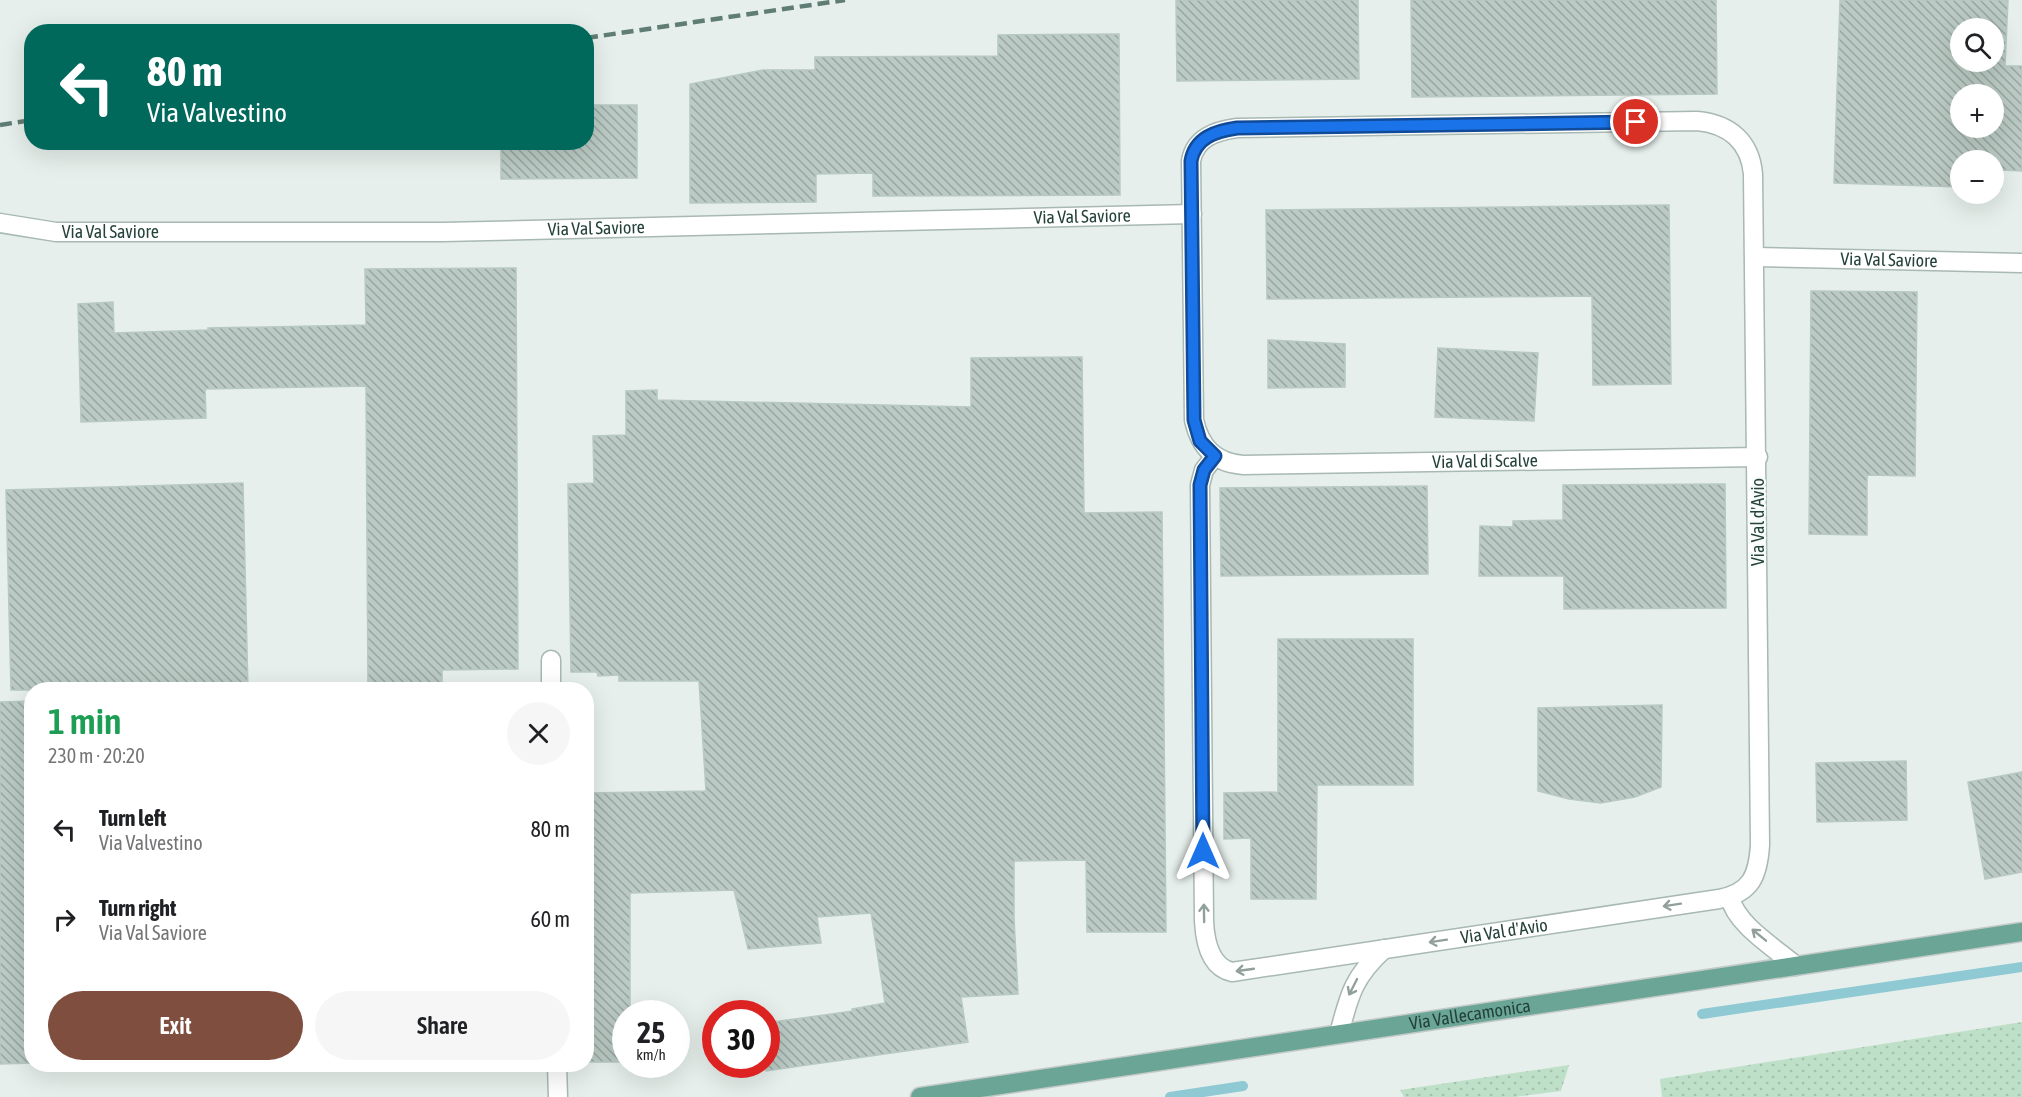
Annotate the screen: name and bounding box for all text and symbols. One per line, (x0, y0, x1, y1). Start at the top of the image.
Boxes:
map controls (1950, 18, 2004, 204)
button: search (1950, 18, 2004, 72)
text: 80 m (147, 47, 222, 95)
icon: left (48, 48, 126, 126)
button: + (1950, 84, 2004, 138)
pin (1610, 96, 1661, 147)
text: Via Valvestino (147, 97, 287, 128)
icon: arrive (1619, 105, 1652, 138)
button: − (1950, 150, 2004, 204)
street label: Via Val Saviore (1033, 204, 1131, 228)
street label: Via Val Saviore (547, 216, 645, 239)
street label: Via Val Saviore (62, 221, 159, 242)
street label: Via Val Saviore (1840, 248, 1938, 271)
street label: Via Val di Scalve (1432, 449, 1538, 472)
street label: Via Val d'Avio (1747, 478, 1768, 566)
text: 1 min (48, 700, 122, 742)
button: close (507, 702, 570, 765)
text: 230 m · 20:20 (48, 744, 145, 767)
text: Turn left (99, 805, 166, 831)
icon: left (48, 813, 81, 846)
text: 80 m (530, 816, 570, 842)
position arrow (1171, 819, 1235, 883)
text: Via Valvestino (99, 831, 203, 854)
text: Turn right (99, 895, 176, 921)
one-way arrow (1663, 900, 1682, 911)
icon: right (48, 903, 81, 936)
one-way arrow (1198, 904, 1210, 924)
text: 60 m (530, 906, 570, 932)
street label: Via Val d'Avio (1459, 914, 1549, 948)
text: Via Val Saviore (99, 921, 207, 944)
one-way arrow (1751, 928, 1767, 941)
one-way arrow (1428, 935, 1448, 946)
one-way arrow (1236, 965, 1255, 976)
one-way arrow (1347, 978, 1359, 995)
button: Exit (48, 991, 303, 1060)
button: Share (315, 991, 570, 1060)
street label: Via Vallecamonica (1408, 995, 1532, 1034)
speed limit sign: 30 (702, 1000, 780, 1078)
text: 25 (637, 1015, 665, 1049)
text: km/h (636, 1046, 666, 1063)

